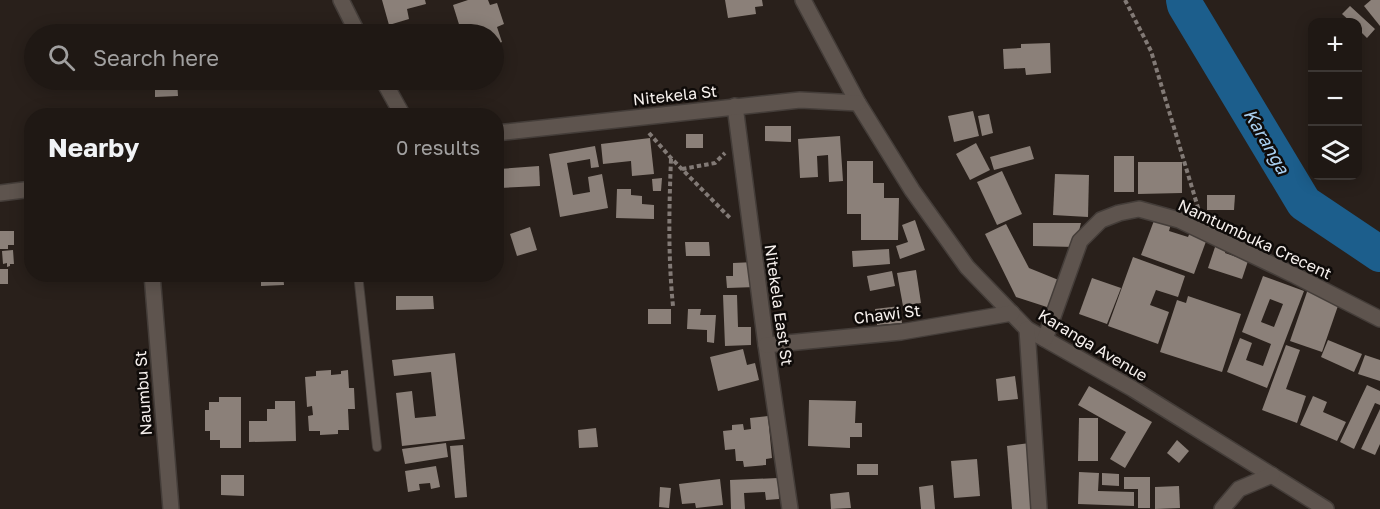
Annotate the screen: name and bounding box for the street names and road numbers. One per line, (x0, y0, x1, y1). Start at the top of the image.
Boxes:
street label: Nitekela St (632, 81, 718, 109)
street label: Namtumbuka Crecent (1175, 195, 1335, 283)
street label: Nitekela East St (761, 243, 797, 367)
street label: Chawi St (852, 300, 922, 328)
street label: Karanga Avenue (1035, 304, 1151, 386)
street label: Naumbu St (130, 350, 156, 436)

